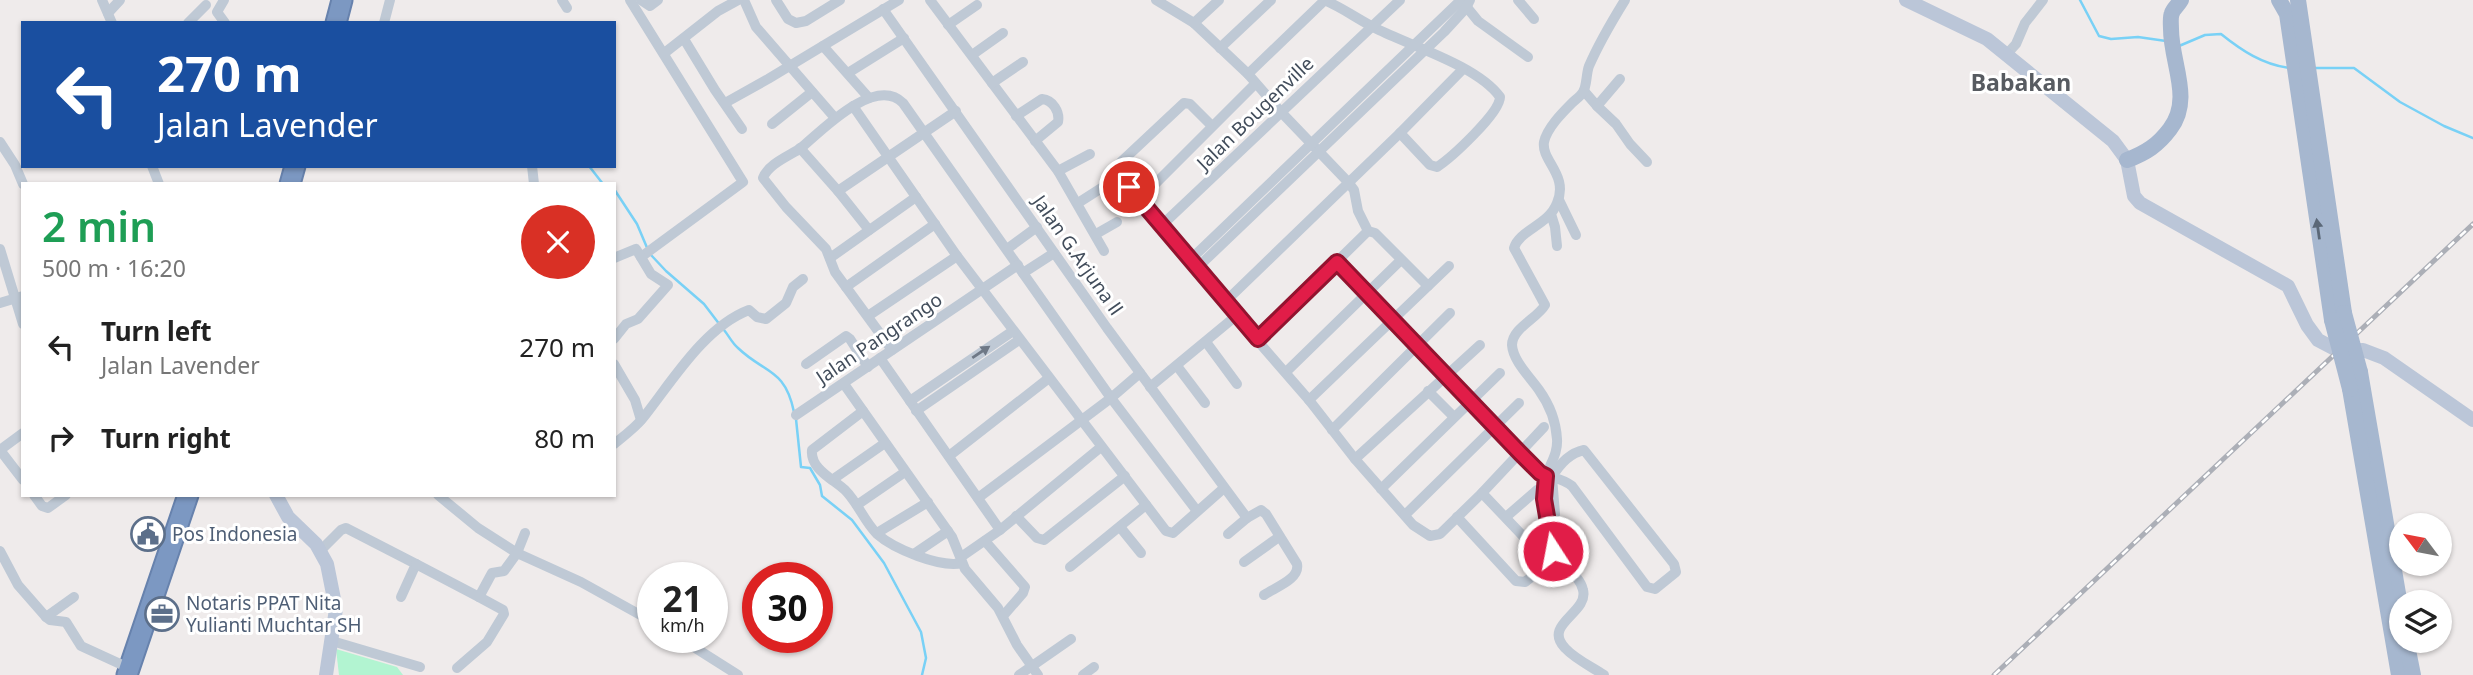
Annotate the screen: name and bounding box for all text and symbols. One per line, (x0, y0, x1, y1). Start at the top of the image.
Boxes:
text: 270 m (157, 40, 302, 106)
icon: left (42, 49, 133, 140)
street label: Jalan Bougenville (1190, 51, 1319, 177)
district label: Babakan (1971, 66, 2071, 98)
text: Jalan Lavender (157, 103, 378, 146)
pin (1099, 157, 1159, 217)
icon: arrive (1110, 168, 1148, 206)
street label: Jalan G.Arjuna ll (1026, 188, 1129, 320)
text: 2 min (42, 197, 156, 254)
button: close (521, 205, 595, 279)
one-way arrow (2313, 218, 2324, 240)
text: 500 m · 16:20 (42, 252, 186, 284)
street label: Jalan Pangrango (809, 286, 947, 391)
text: Turn left (101, 313, 212, 349)
icon: left (42, 328, 80, 366)
text: 270 m (519, 329, 595, 365)
one-way arrow (972, 345, 990, 359)
text: Jalan Lavender (101, 349, 260, 381)
icon: right (42, 419, 80, 457)
text: Turn right (101, 420, 231, 456)
text: 80 m (534, 420, 595, 456)
north arrow (2389, 513, 2452, 576)
map controls (2389, 513, 2452, 653)
position arrow (1516, 514, 1590, 588)
public building icon: Pos Indonesia (129, 515, 167, 553)
place label: Pos Indonesia (172, 521, 298, 547)
speed limit sign: 30 (742, 562, 833, 653)
text: 21 (662, 575, 703, 622)
place label: Notaris PPAT Nita Yulianti Muchtar SH (186, 590, 362, 638)
button: layers (2389, 590, 2452, 653)
office icon: Notaris PPAT Nita Yulianti Muchtar SH (143, 595, 181, 633)
text: km/h (660, 613, 705, 637)

